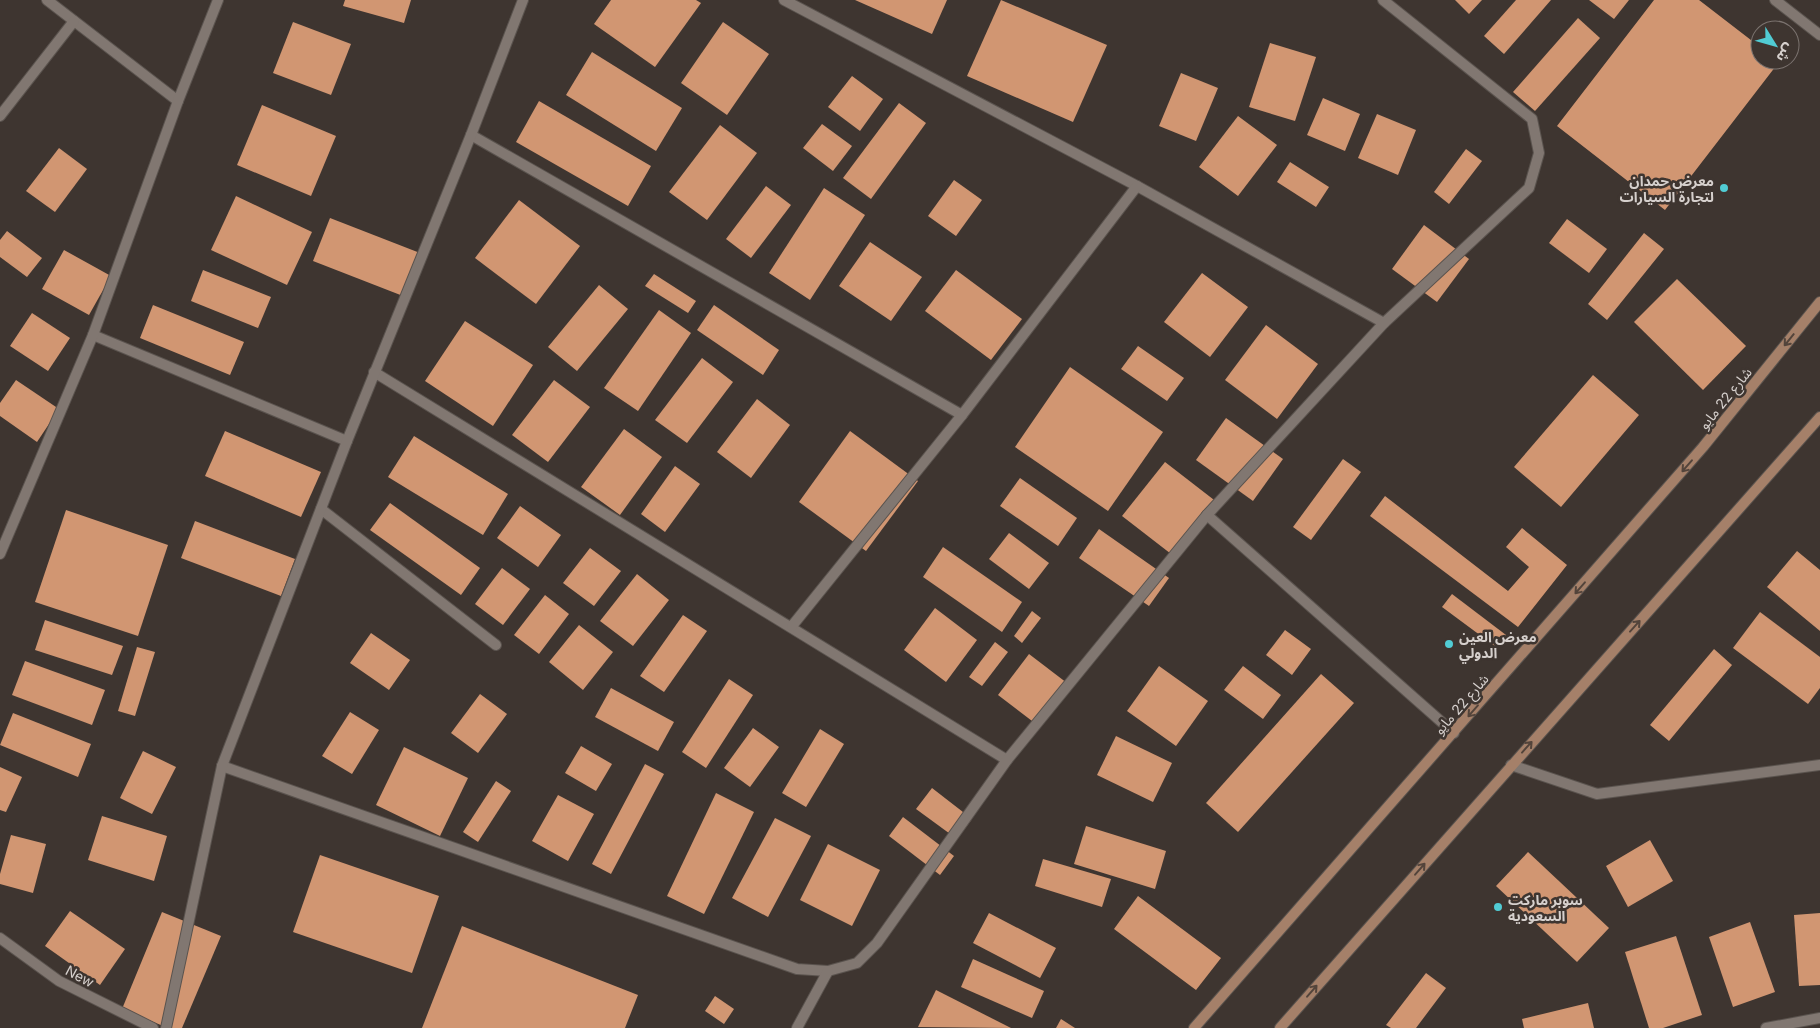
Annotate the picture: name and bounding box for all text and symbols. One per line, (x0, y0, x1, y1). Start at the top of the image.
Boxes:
north arrow (1750, 20, 1800, 70)
text: ش (1773, 40, 1798, 66)
place label: معرض حمدان لتجارة السيارات (1619, 172, 1714, 206)
marker: معرض حمدان لتجارة السيارات (1718, 182, 1730, 194)
one-way arrow (1784, 333, 1795, 346)
street label: شارع 22 مايو (1695, 364, 1757, 434)
one-way arrow (1681, 459, 1692, 472)
one-way arrow (1574, 582, 1586, 595)
one-way arrow (1629, 619, 1641, 632)
place label: معرض العين الدولي (1459, 628, 1537, 664)
marker: معرض العين الدولي (1443, 638, 1455, 650)
street label: شارع 22 مايو (1430, 670, 1494, 740)
one-way arrow (1468, 704, 1479, 717)
one-way arrow (1521, 741, 1533, 754)
one-way arrow (1414, 863, 1425, 876)
place label: سوبر ماركت السعودية (1508, 891, 1583, 924)
marker: سوبر ماركت السعودية (1492, 901, 1504, 913)
street label: New (63, 961, 97, 991)
one-way arrow (1307, 985, 1318, 998)

